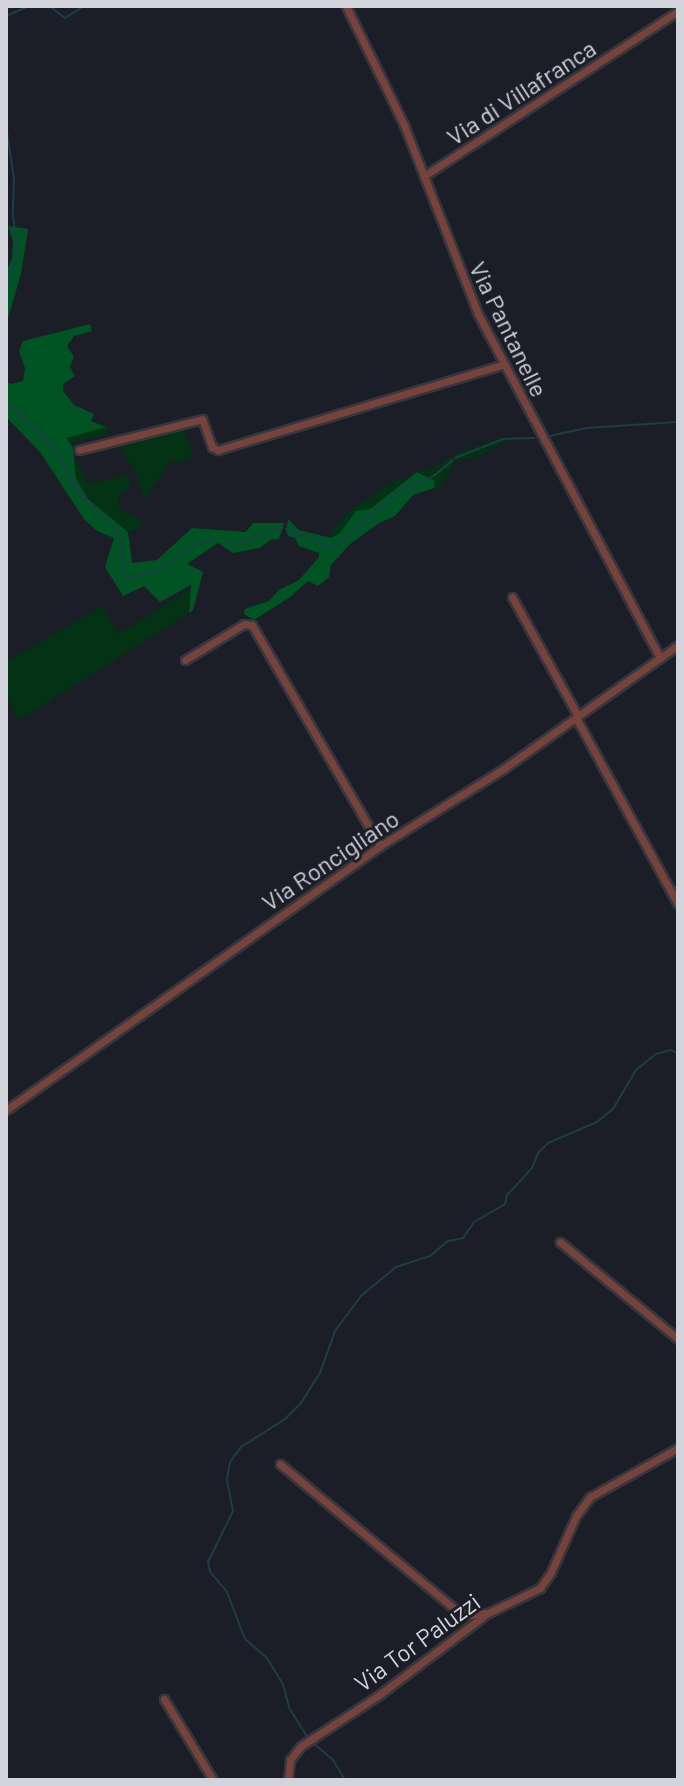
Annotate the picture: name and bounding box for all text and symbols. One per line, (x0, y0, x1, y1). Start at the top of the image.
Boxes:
street label: Via di Villafranca (441, 33, 601, 151)
street label: Via Pantanelle (464, 257, 554, 401)
street label: Via Roncigliano (256, 804, 404, 916)
street label: Via Tor Paluzzi (349, 1587, 485, 1697)

